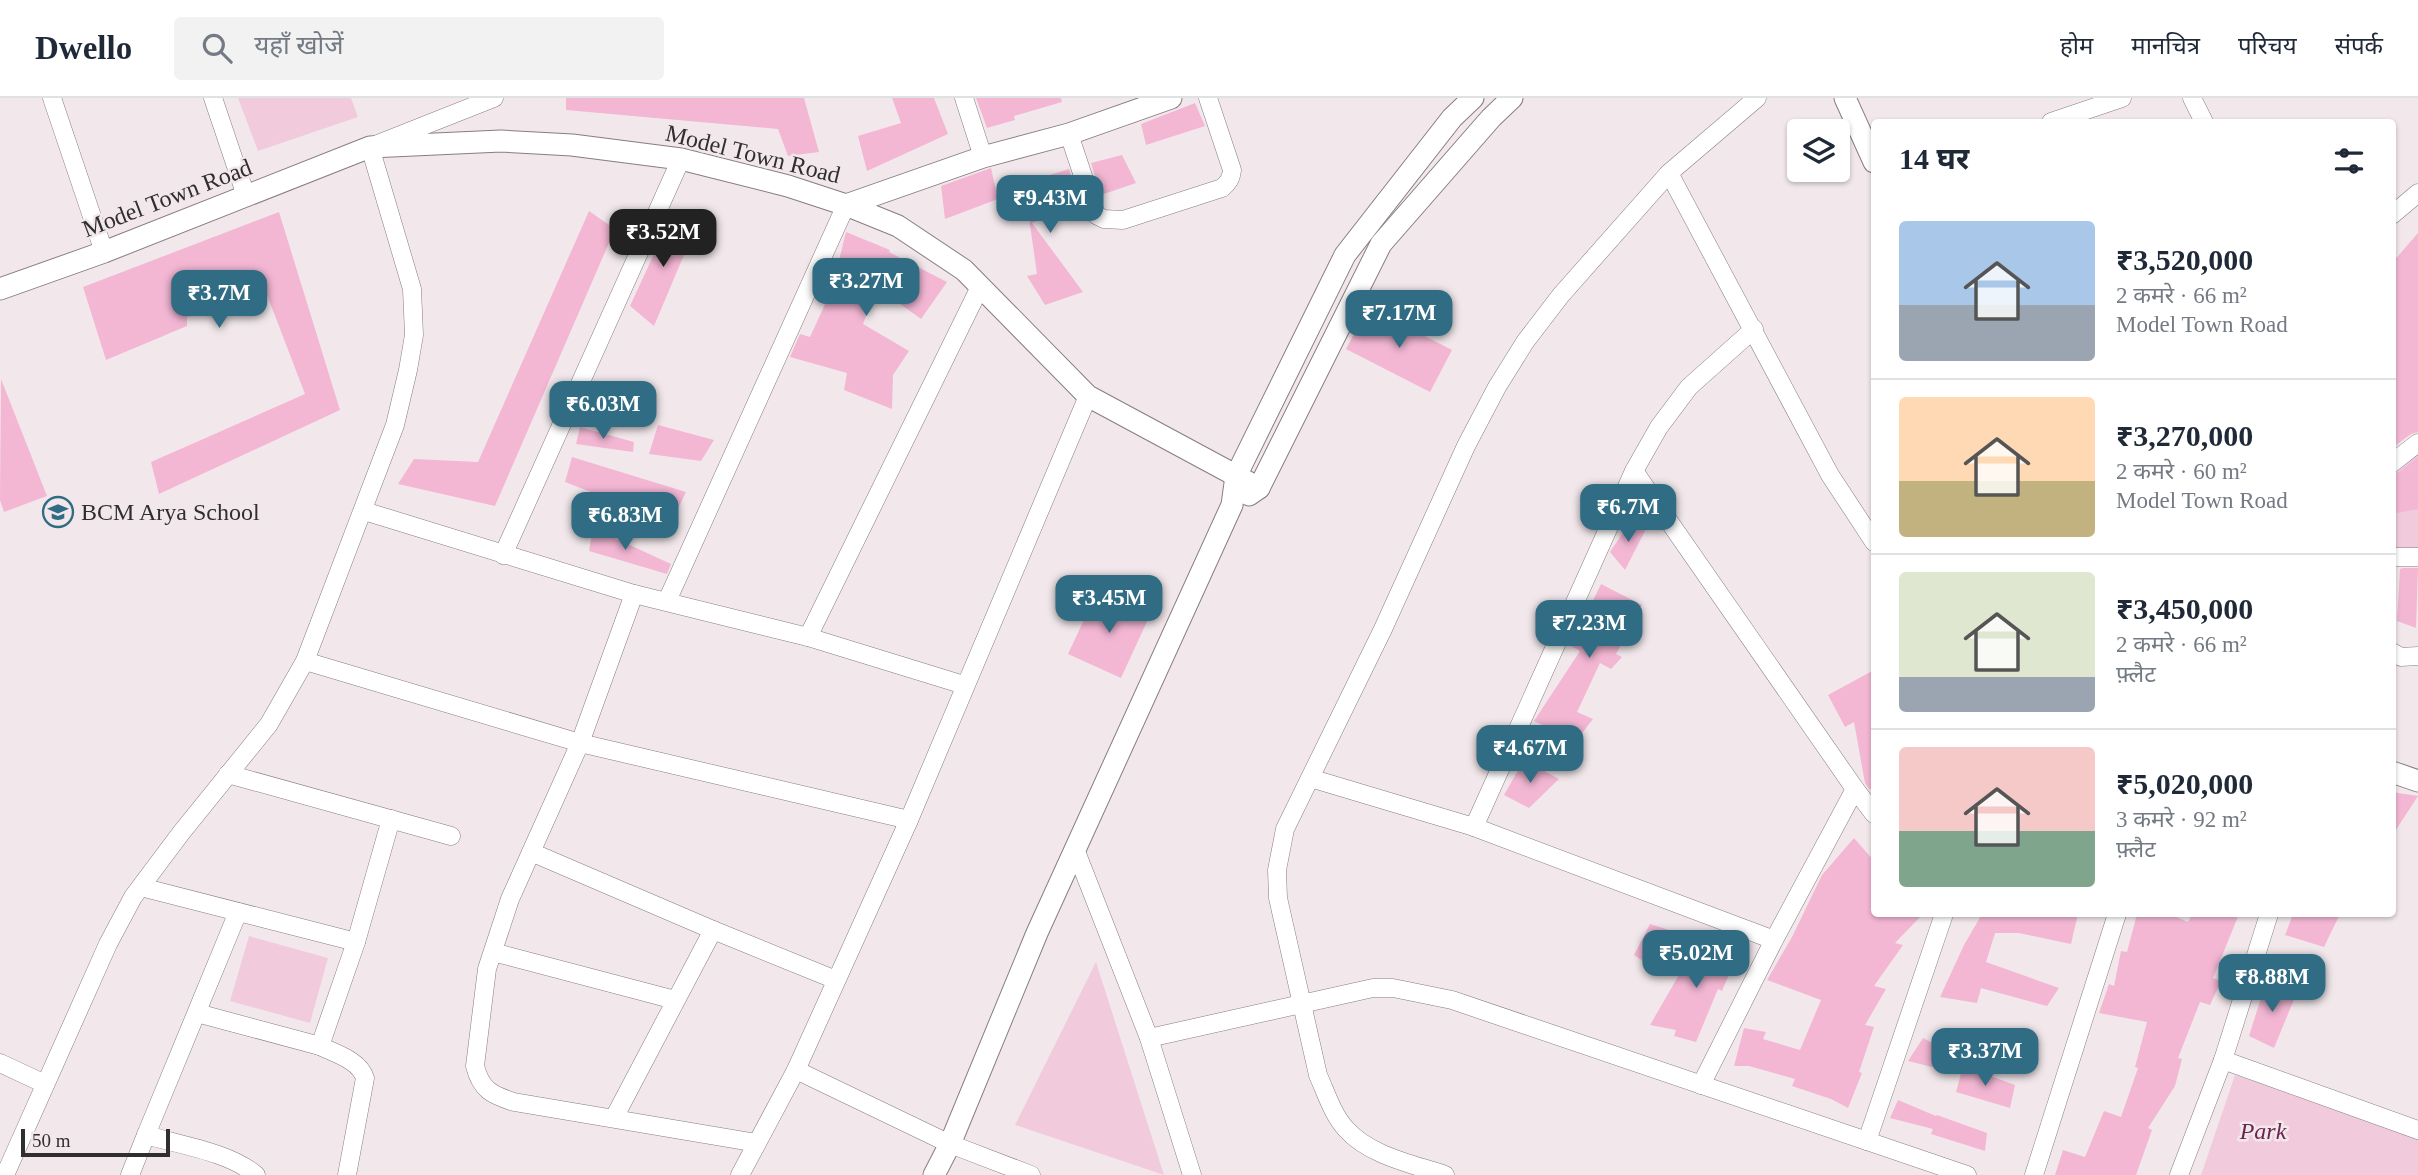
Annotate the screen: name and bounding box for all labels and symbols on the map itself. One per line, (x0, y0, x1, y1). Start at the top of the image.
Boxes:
street label: Model Town Road (663, 120, 843, 188)
street label: Model Town Road (79, 154, 255, 242)
pin: ₹9.43M (993, 176, 1107, 235)
pin: ₹3.52M (606, 209, 720, 269)
pin: ₹3.27M (809, 258, 923, 318)
pin: ₹3.7M (170, 271, 268, 330)
pin: ₹7.17M (1342, 290, 1456, 350)
pin: ₹6.03M (546, 382, 660, 441)
pin: ₹6.7M (1579, 484, 1677, 544)
pin: ₹6.83M (568, 492, 682, 552)
school or university icon: BCM Arya School (41, 495, 75, 529)
place label: BCM Arya School (81, 499, 260, 525)
pin: ₹3.45M (1052, 575, 1166, 635)
pin: ₹7.23M (1532, 601, 1646, 660)
pin: ₹4.67M (1473, 726, 1587, 785)
pin: ₹5.02M (1639, 930, 1753, 990)
pin: ₹8.88M (2215, 954, 2329, 1014)
pin: ₹3.37M (1928, 1028, 2042, 1088)
park label: Park (2239, 1118, 2287, 1144)
scale bar (21, 1126, 170, 1158)

